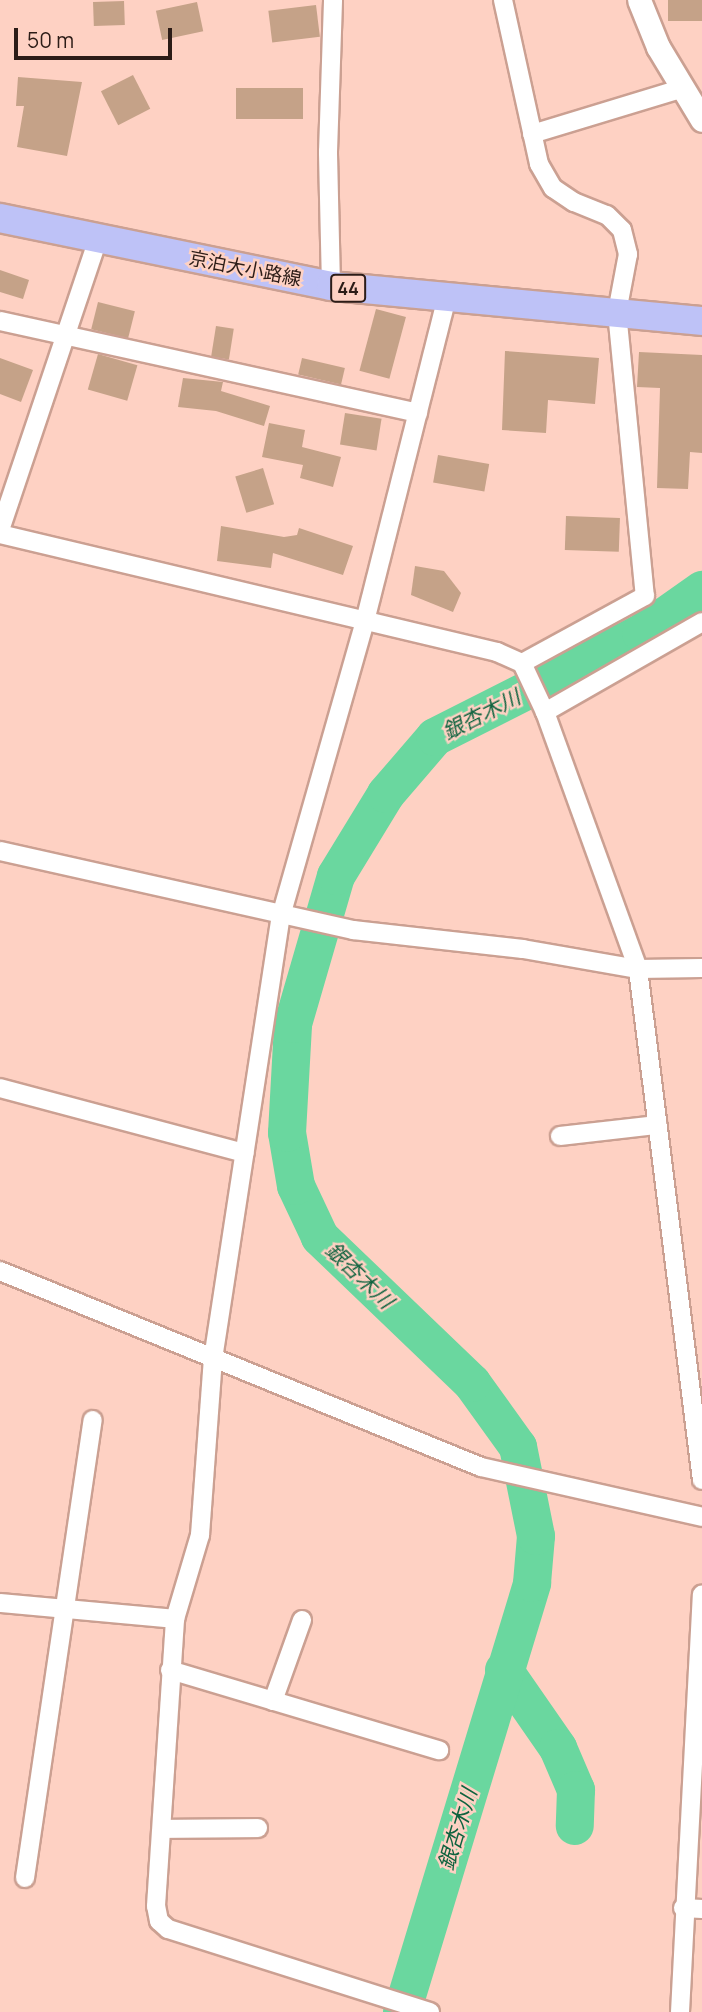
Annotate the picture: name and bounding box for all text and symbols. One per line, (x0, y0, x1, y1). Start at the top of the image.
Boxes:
scale bar (18, 14, 175, 58)
text: 50 m (27, 26, 74, 54)
street label: 京泊大小路線 (187, 247, 303, 291)
road number: 44 (329, 274, 367, 302)
water label: 銀杏木川 (438, 684, 524, 744)
water label: 銀杏木川 (321, 1237, 399, 1313)
water label: 銀杏木川 (433, 1785, 481, 1873)

